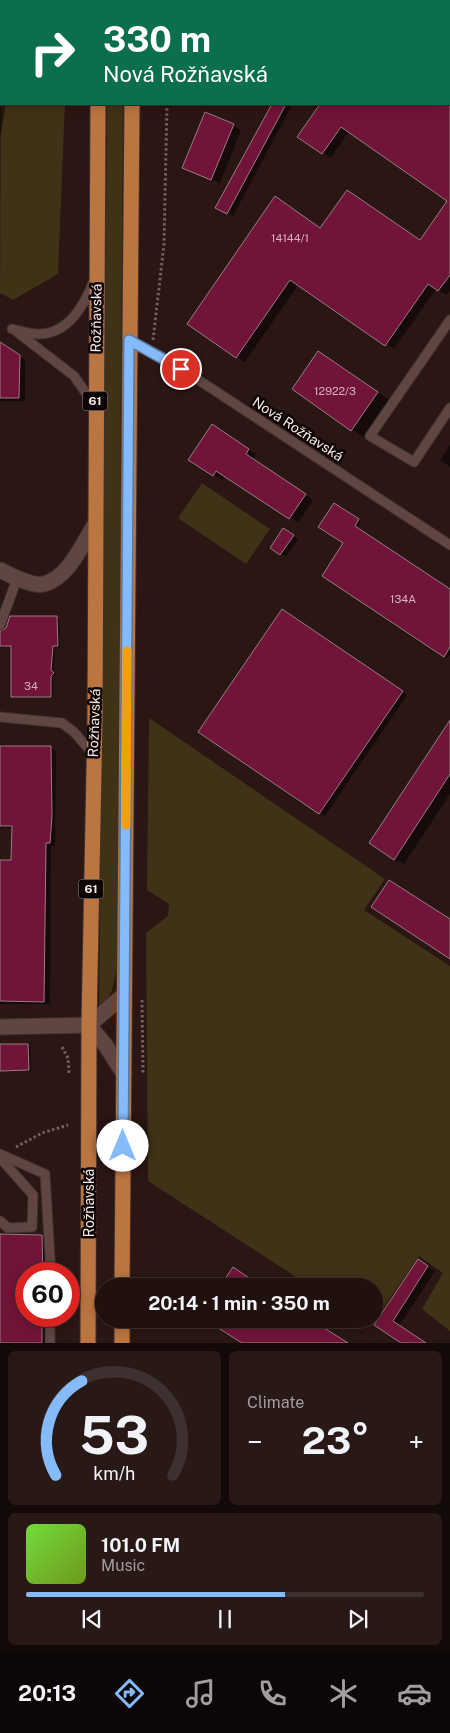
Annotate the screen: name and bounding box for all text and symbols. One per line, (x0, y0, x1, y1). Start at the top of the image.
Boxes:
text: 330 m (103, 19, 211, 60)
icon: right (20, 20, 85, 85)
text: Nová Rožňavská (103, 61, 268, 87)
house number: 14144/1 (271, 232, 309, 244)
street label: Rožňavská (87, 284, 105, 352)
pin (160, 348, 202, 390)
icon: arrive (167, 355, 195, 383)
house number: 12922/3 (314, 385, 356, 397)
road number: 61 (82, 392, 108, 411)
street label: Nová Rožňavská (250, 394, 346, 464)
house number: 134A (390, 593, 416, 605)
house number: 34 (24, 680, 38, 692)
street label: Rožňavská (85, 688, 103, 758)
road number: 61 (78, 880, 104, 899)
position arrow (96, 1119, 148, 1171)
street label: Rožňavská (81, 1169, 97, 1237)
speed limit sign: 60 (15, 1262, 80, 1327)
text: 20:14 · 1 min · 350 m (148, 1292, 330, 1314)
text: Climate (247, 1393, 304, 1412)
text: 53 (80, 1405, 149, 1466)
text: 23° (302, 1418, 369, 1463)
text: − (247, 1425, 263, 1458)
text: + (408, 1425, 424, 1458)
text: km/h (93, 1463, 136, 1484)
text: 101.0 FM (101, 1534, 180, 1556)
text: Music (101, 1556, 145, 1575)
icon: previous (78, 1605, 106, 1633)
icon: pause (211, 1605, 239, 1633)
icon: next (344, 1605, 372, 1633)
icon: directions (112, 1676, 147, 1711)
icon: music (183, 1676, 218, 1711)
icon: phone (255, 1676, 290, 1711)
icon: climate (326, 1676, 361, 1711)
icon: car (397, 1676, 432, 1711)
text: 20:13 (18, 1680, 76, 1706)

